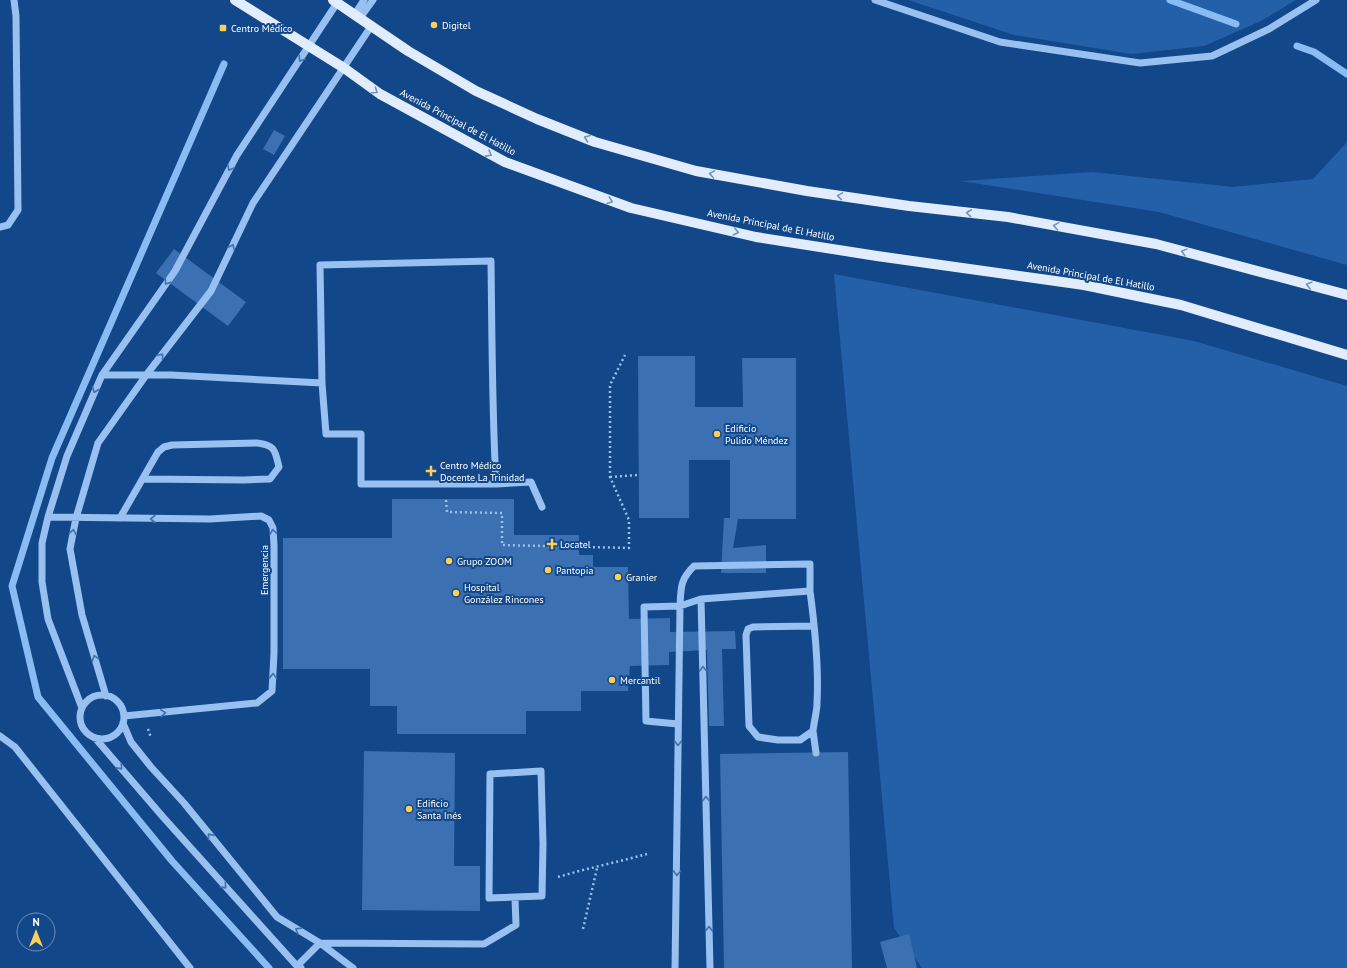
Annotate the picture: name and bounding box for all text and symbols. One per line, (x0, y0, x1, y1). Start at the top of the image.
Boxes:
place label: Digitel (442, 19, 471, 32)
marker: Digitel (429, 20, 439, 30)
place label: Centro Médico (231, 22, 292, 35)
marker: Centro Médico (218, 23, 228, 33)
one-way arrow (298, 55, 305, 62)
one-way arrow (371, 86, 378, 93)
street label: Avenida Principal de El Hatillo (398, 86, 518, 158)
one-way arrow (584, 135, 591, 143)
one-way arrow (485, 149, 492, 156)
one-way arrow (227, 164, 234, 171)
one-way arrow (709, 170, 715, 179)
one-way arrow (837, 192, 843, 201)
one-way arrow (606, 196, 613, 204)
street label: Avenida Principal de El Hatillo (706, 206, 836, 244)
one-way arrow (966, 209, 972, 218)
one-way arrow (1053, 222, 1059, 231)
one-way arrow (733, 228, 739, 236)
one-way arrow (227, 244, 235, 252)
one-way arrow (1180, 248, 1187, 257)
street label: Avenida Principal de El Hatillo (1026, 258, 1156, 294)
one-way arrow (165, 277, 172, 284)
one-way arrow (1306, 281, 1313, 290)
one-way arrow (157, 353, 164, 360)
one-way arrow (92, 386, 100, 393)
place label: Edificio Pulido Méndez (725, 422, 788, 447)
marker: Edificio Pulido Méndez (712, 429, 722, 439)
place label: Centro Médico Docente La Trinidad (440, 459, 525, 484)
marker: Centro Médico Docente La Trinidad (425, 465, 437, 477)
one-way arrow (150, 515, 156, 523)
one-way arrow (69, 529, 77, 535)
one-way arrow (269, 529, 277, 535)
place label: Locatel (560, 538, 591, 551)
marker: Locatel (547, 539, 557, 549)
street label: Emergencia (258, 545, 271, 595)
place label: Grupo ZOOM (457, 555, 512, 568)
marker: Grupo ZOOM (444, 556, 454, 566)
place label: Pantopia (556, 564, 593, 577)
marker: Pantopia (543, 565, 553, 575)
place label: Granier (626, 571, 658, 584)
marker: Granier (613, 572, 623, 582)
place label: Hospital González Rincones (464, 581, 544, 606)
marker: Hospital González Rincones (451, 588, 461, 598)
one-way arrow (91, 655, 100, 662)
one-way arrow (698, 666, 707, 672)
one-way arrow (269, 673, 277, 679)
place label: Mercantil (620, 674, 660, 687)
marker: Mercantil (607, 675, 617, 685)
one-way arrow (160, 708, 166, 717)
one-way arrow (674, 740, 682, 746)
one-way arrow (116, 763, 123, 770)
one-way arrow (701, 796, 710, 802)
place label: Edificio Santa Inés (417, 797, 461, 822)
marker: Edificio Santa Inés (404, 804, 414, 814)
one-way arrow (208, 833, 215, 840)
one-way arrow (672, 870, 681, 876)
one-way arrow (220, 881, 227, 889)
north arrow (16, 912, 56, 952)
text: N (32, 915, 40, 929)
one-way arrow (705, 926, 713, 932)
one-way arrow (295, 927, 302, 934)

